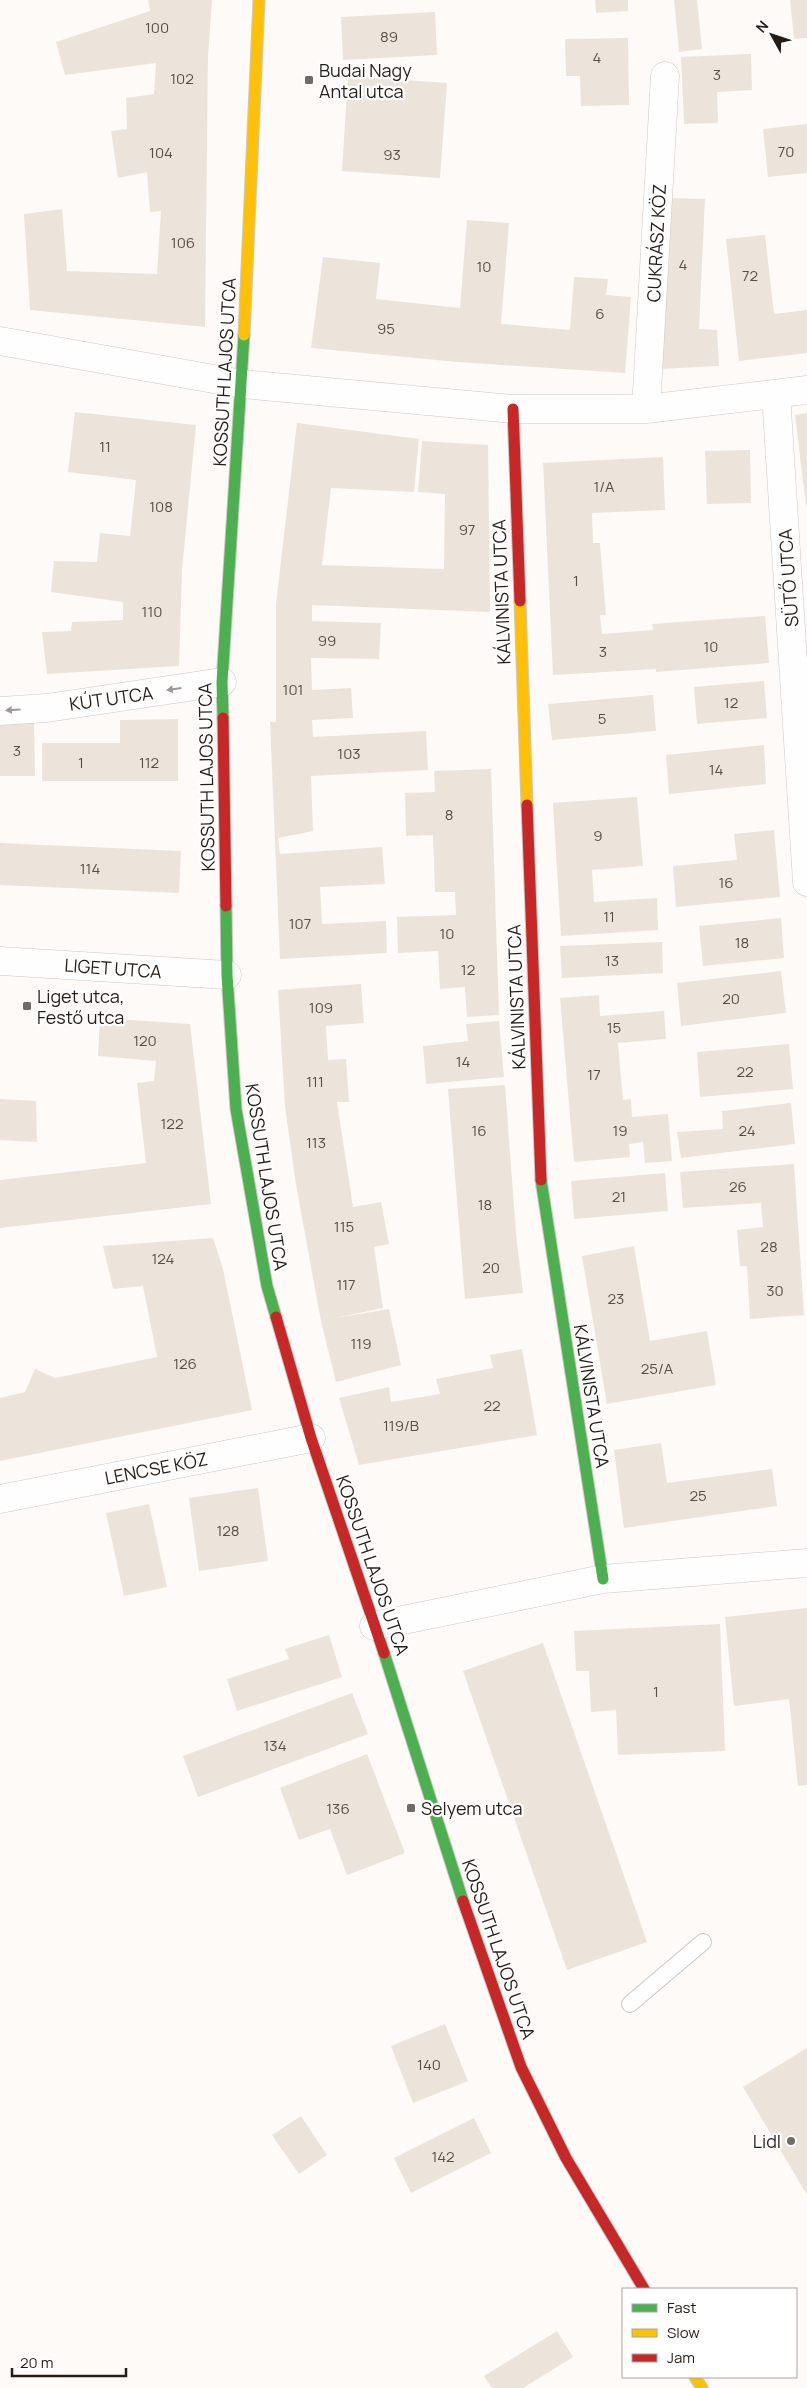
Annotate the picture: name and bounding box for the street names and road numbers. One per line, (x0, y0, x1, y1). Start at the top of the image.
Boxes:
street label: CUKRÁSZ KÖZ (641, 183, 671, 303)
street label: KOSSUTH LAJOS UTCA (207, 277, 241, 467)
street label: KÁLVINISTA UTCA (486, 518, 516, 665)
street label: SÜTŐ UTCA (773, 527, 803, 628)
street label: KÚT UTCA (68, 680, 155, 716)
street label: KOSSUTH LAJOS UTCA (192, 682, 220, 872)
street label: KÁLVINISTA UTCA (501, 923, 531, 1070)
street label: LIGET UTCA (64, 953, 163, 983)
street label: KOSSUTH LAJOS UTCA (240, 1082, 294, 1273)
street label: KÁLVINISTA UTCA (569, 1322, 615, 1470)
street label: LENCSE KÖZ (103, 1446, 209, 1490)
street label: KOSSUTH LAJOS UTCA (331, 1472, 415, 1659)
street label: KOSSUTH LAJOS UTCA (457, 1856, 541, 2043)

